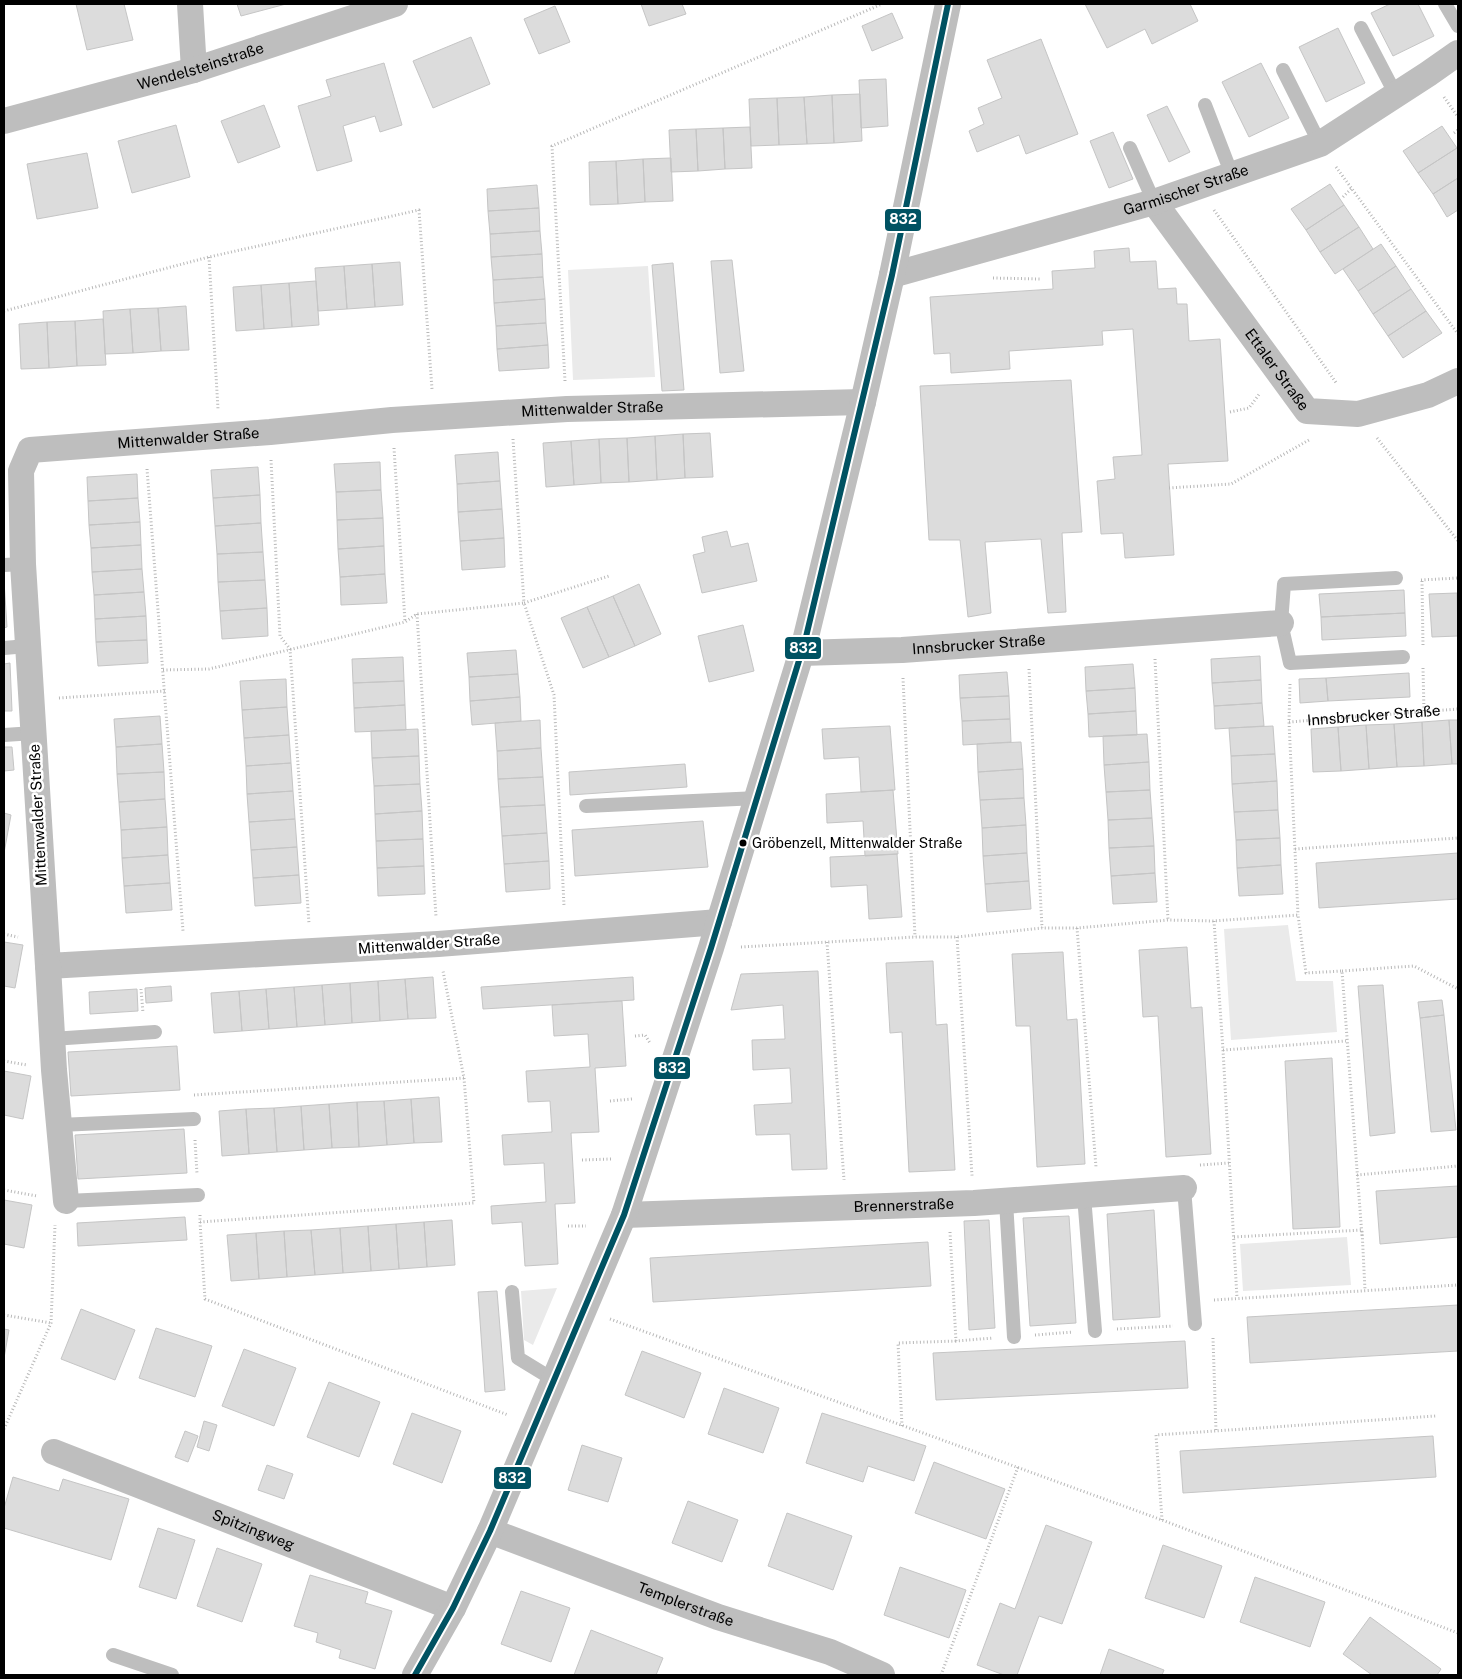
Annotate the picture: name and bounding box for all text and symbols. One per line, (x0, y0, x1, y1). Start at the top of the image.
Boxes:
street label: Wendelsteinstraße (135, 39, 266, 93)
street label: Garmischer Straße (1121, 161, 1251, 218)
line badge: 832 (884, 208, 922, 232)
text: 832 (889, 211, 917, 227)
street label: Ettaler Straße (1242, 325, 1313, 414)
street label: Mittenwalder Straße (521, 398, 664, 420)
street label: Mittenwalder Straße (117, 424, 260, 451)
street label: Innsbrucker Straße (911, 631, 1046, 657)
line badge: 832 (784, 636, 822, 660)
text: 832 (789, 640, 817, 656)
street label: Innsbrucker Straße (1306, 701, 1441, 729)
street label: Mittenwalder Straße (25, 743, 50, 887)
place label: Gröbenzell, Mittenwalder Straße (752, 835, 962, 851)
marker: Gröbenzell, Mittenwalder Straße (738, 838, 748, 848)
street label: Mittenwalder Straße (357, 930, 501, 957)
line badge: 832 (653, 1056, 691, 1080)
text: 832 (658, 1060, 686, 1076)
street label: Brennerstraße (853, 1195, 954, 1215)
line badge: 832 (493, 1466, 532, 1490)
text: 832 (498, 1470, 526, 1486)
street label: Spitzingweg (210, 1506, 297, 1553)
street label: Templerstraße (635, 1578, 736, 1629)

